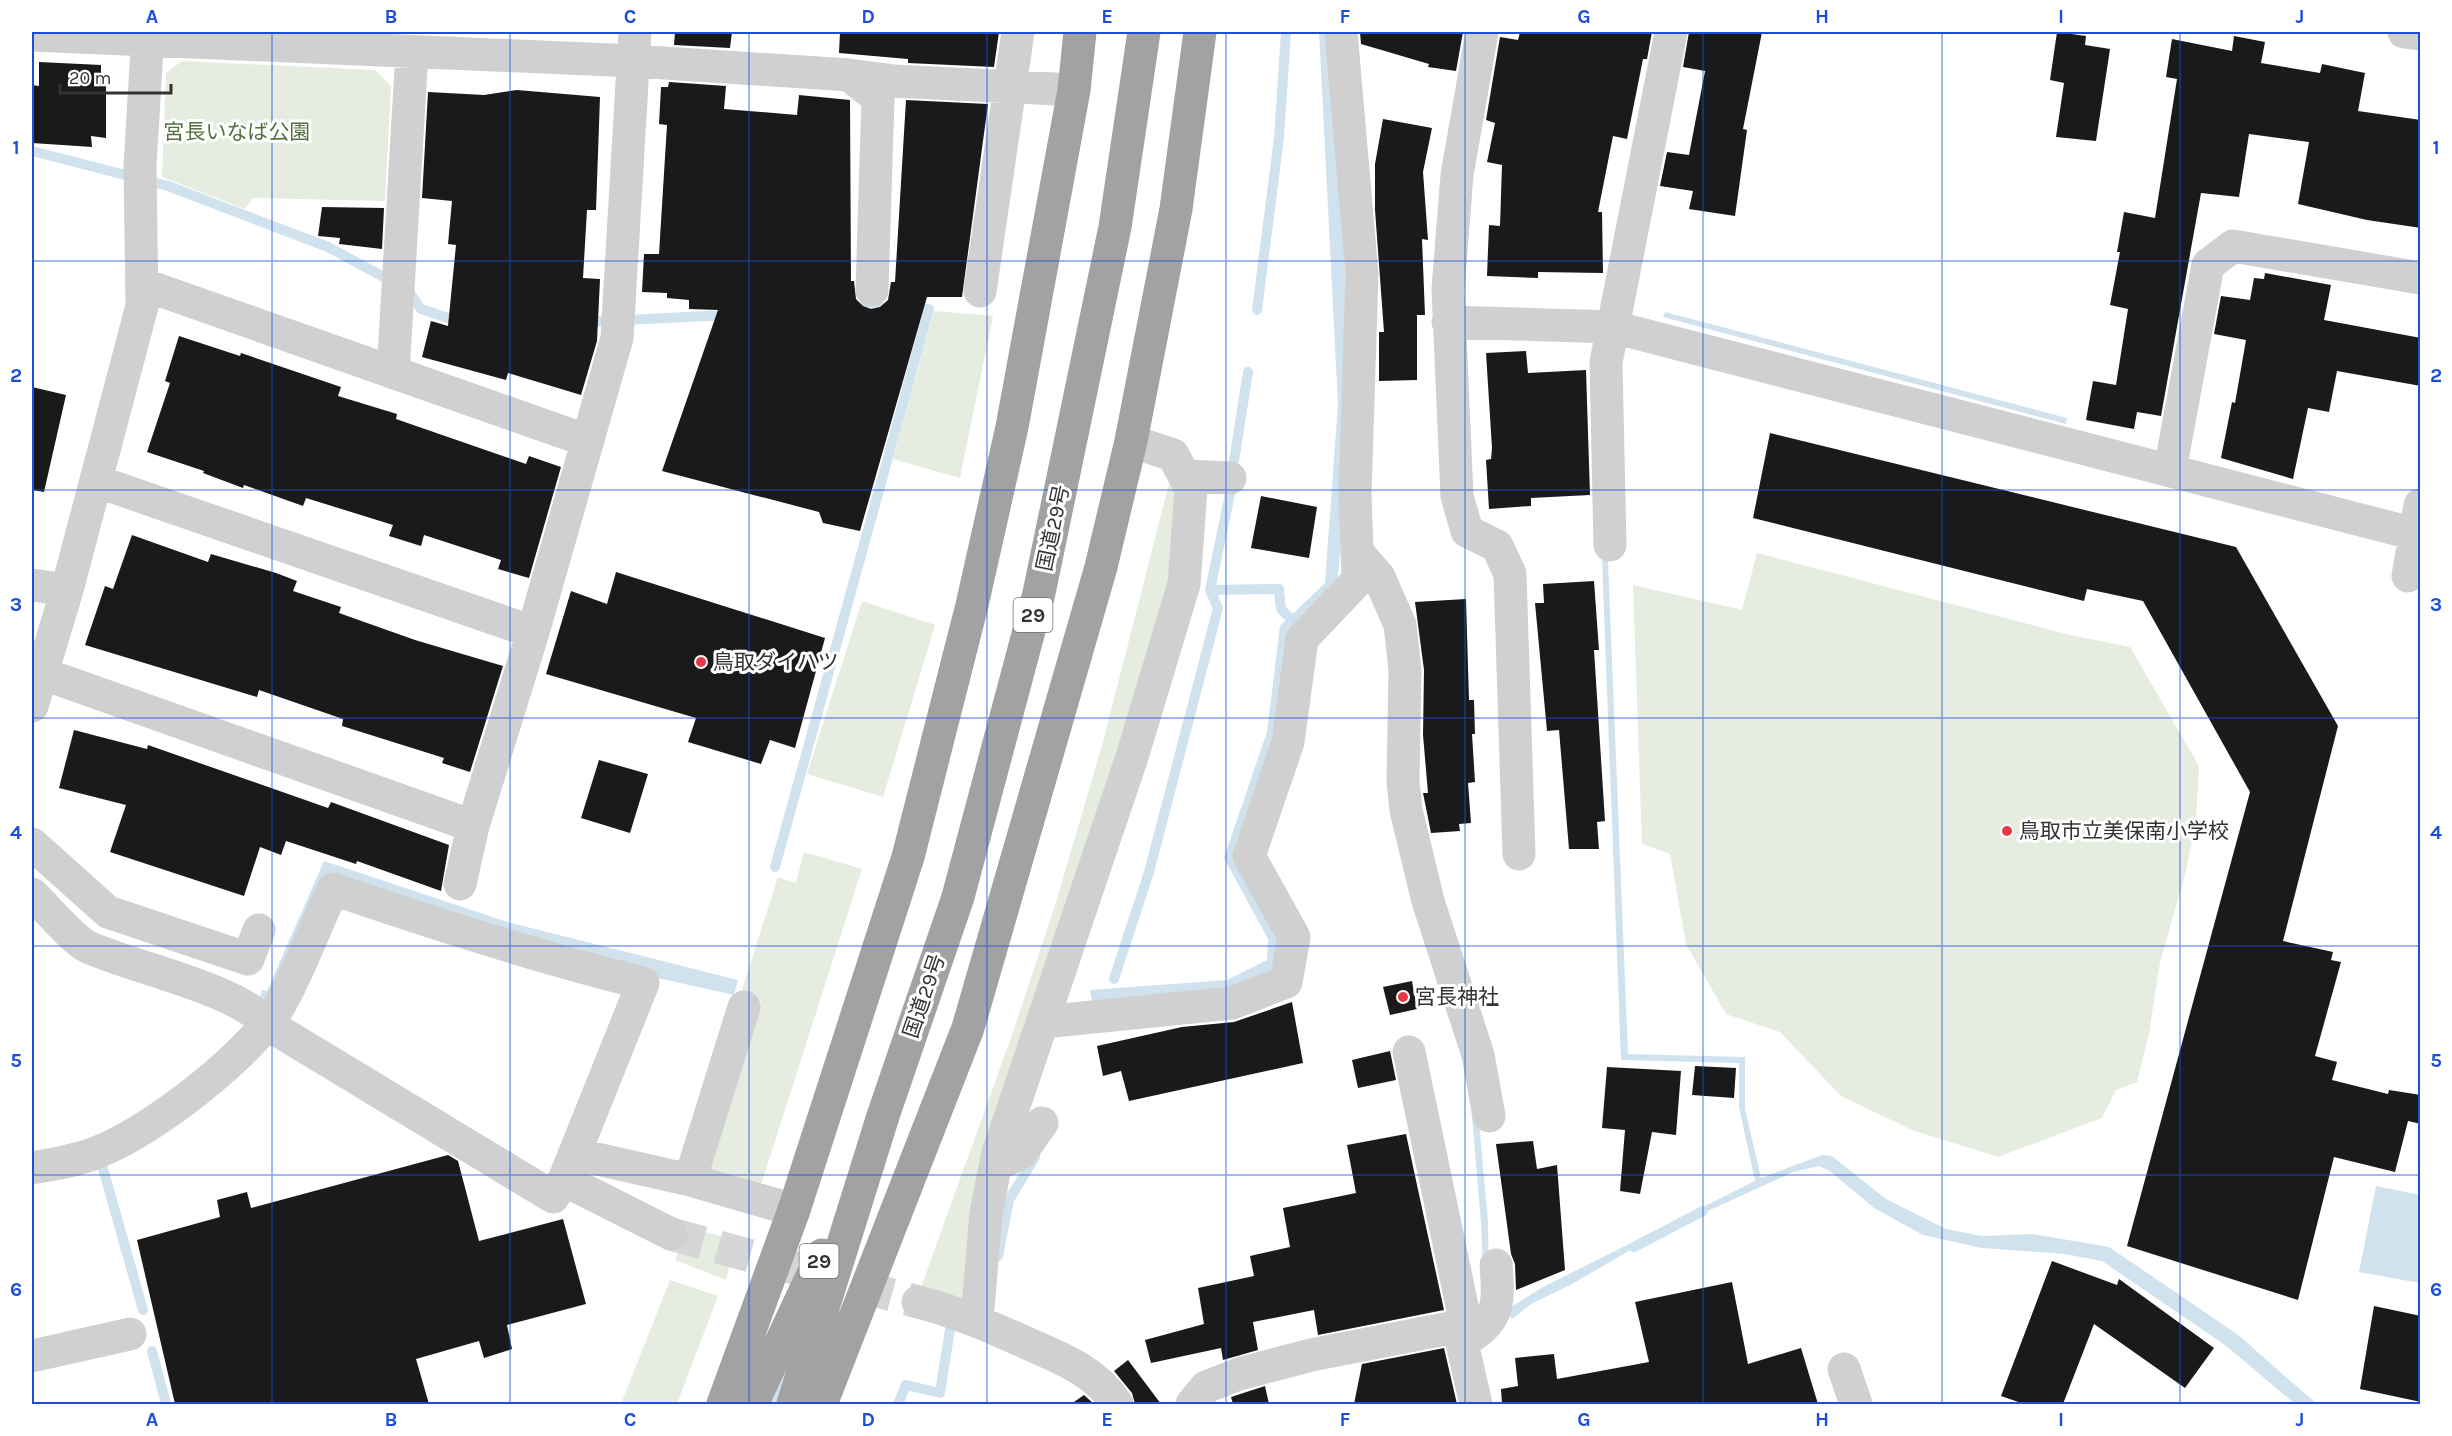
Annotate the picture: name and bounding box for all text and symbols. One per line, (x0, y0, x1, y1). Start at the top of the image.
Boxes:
text: A (146, 5, 159, 28)
text: B (385, 5, 397, 28)
text: C (624, 5, 636, 28)
text: D (861, 5, 875, 28)
text: E (1101, 5, 1113, 28)
text: F (1340, 5, 1351, 28)
text: G (1577, 5, 1591, 28)
text: H (1815, 5, 1829, 28)
text: I (2058, 5, 2064, 28)
text: J (2296, 5, 2304, 28)
scale bar (60, 57, 171, 95)
text: 20 m (69, 67, 111, 89)
park label: 宮長いなば公園 (164, 120, 311, 144)
text: 1 (12, 136, 20, 159)
text: 1 (2432, 136, 2440, 159)
text: 2 (10, 364, 22, 387)
text: 2 (2430, 364, 2442, 387)
street label: 国道29号 (1032, 483, 1074, 573)
text: 3 (10, 593, 22, 616)
text: 3 (2430, 593, 2442, 616)
road number: 29 (1014, 598, 1052, 632)
place label: 鳥取ダイハツ (713, 650, 839, 674)
marker: 鳥取ダイハツ (694, 655, 708, 669)
place label: 鳥取市立美保南小学校 (2019, 819, 2229, 843)
text: 4 (10, 821, 22, 844)
text: 4 (2430, 821, 2442, 844)
marker: 鳥取市立美保南小学校 (2000, 824, 2014, 838)
street label: 国道29号 (898, 951, 950, 1041)
place label: 宮長神社 (1415, 985, 1499, 1009)
marker: 宮長神社 (1396, 990, 1410, 1004)
text: 5 (10, 1049, 22, 1072)
text: 5 (2430, 1049, 2442, 1072)
road number: 29 (800, 1244, 838, 1278)
text: 6 (10, 1278, 22, 1301)
text: 6 (2430, 1278, 2442, 1301)
text: A (146, 1408, 159, 1431)
text: B (385, 1408, 397, 1431)
text: C (624, 1408, 636, 1431)
text: D (861, 1408, 875, 1431)
text: E (1101, 1408, 1113, 1431)
text: F (1340, 1408, 1351, 1431)
text: G (1577, 1408, 1591, 1431)
text: H (1815, 1408, 1829, 1431)
text: I (2058, 1408, 2064, 1431)
text: J (2296, 1408, 2304, 1431)

